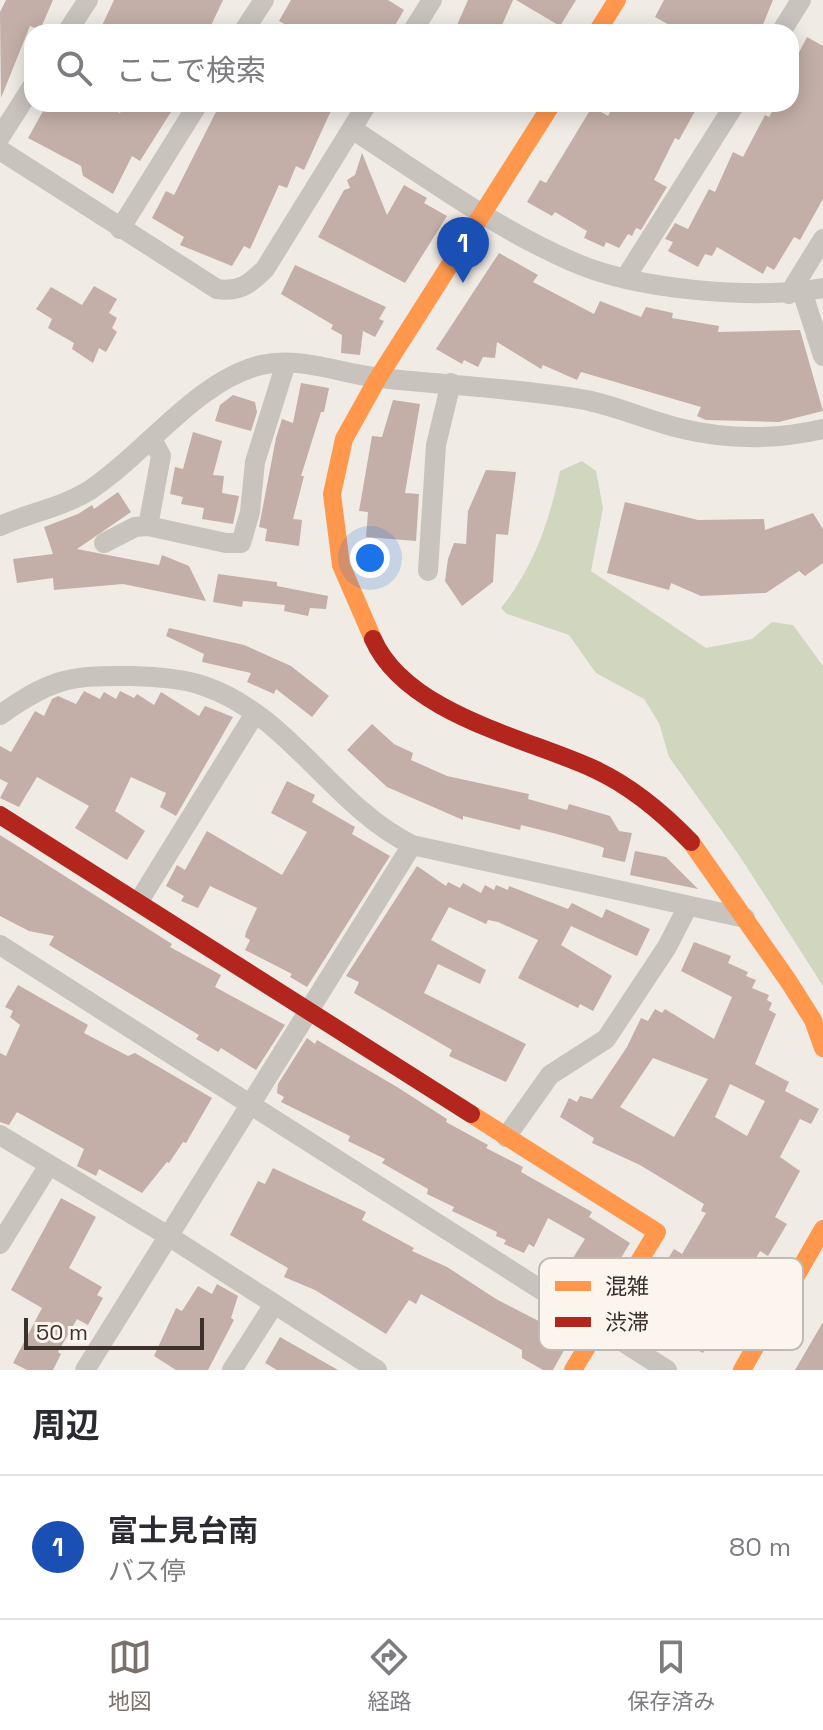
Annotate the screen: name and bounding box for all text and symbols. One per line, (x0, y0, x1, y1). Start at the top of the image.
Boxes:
search box (24, 24, 799, 112)
icon: search (52, 46, 96, 90)
text: ここで検索 (116, 51, 266, 90)
pin: 1 (437, 217, 489, 283)
your location (350, 538, 390, 578)
legend (539, 1258, 803, 1350)
text: 混雑 (605, 1272, 649, 1300)
text: 渋滞 (605, 1308, 649, 1336)
scale bar (24, 1314, 204, 1350)
text: 50 m (36, 1318, 88, 1346)
text: 周辺 (32, 1404, 100, 1447)
text: 富士見台南 (108, 1511, 258, 1550)
text: 1 (52, 1530, 64, 1564)
text: 80 m (729, 1530, 791, 1564)
text: バス停 (108, 1554, 186, 1588)
tab: 地図 (108, 1635, 152, 1715)
tab: 経路 (367, 1635, 411, 1715)
tab: 保存済み (627, 1635, 715, 1715)

